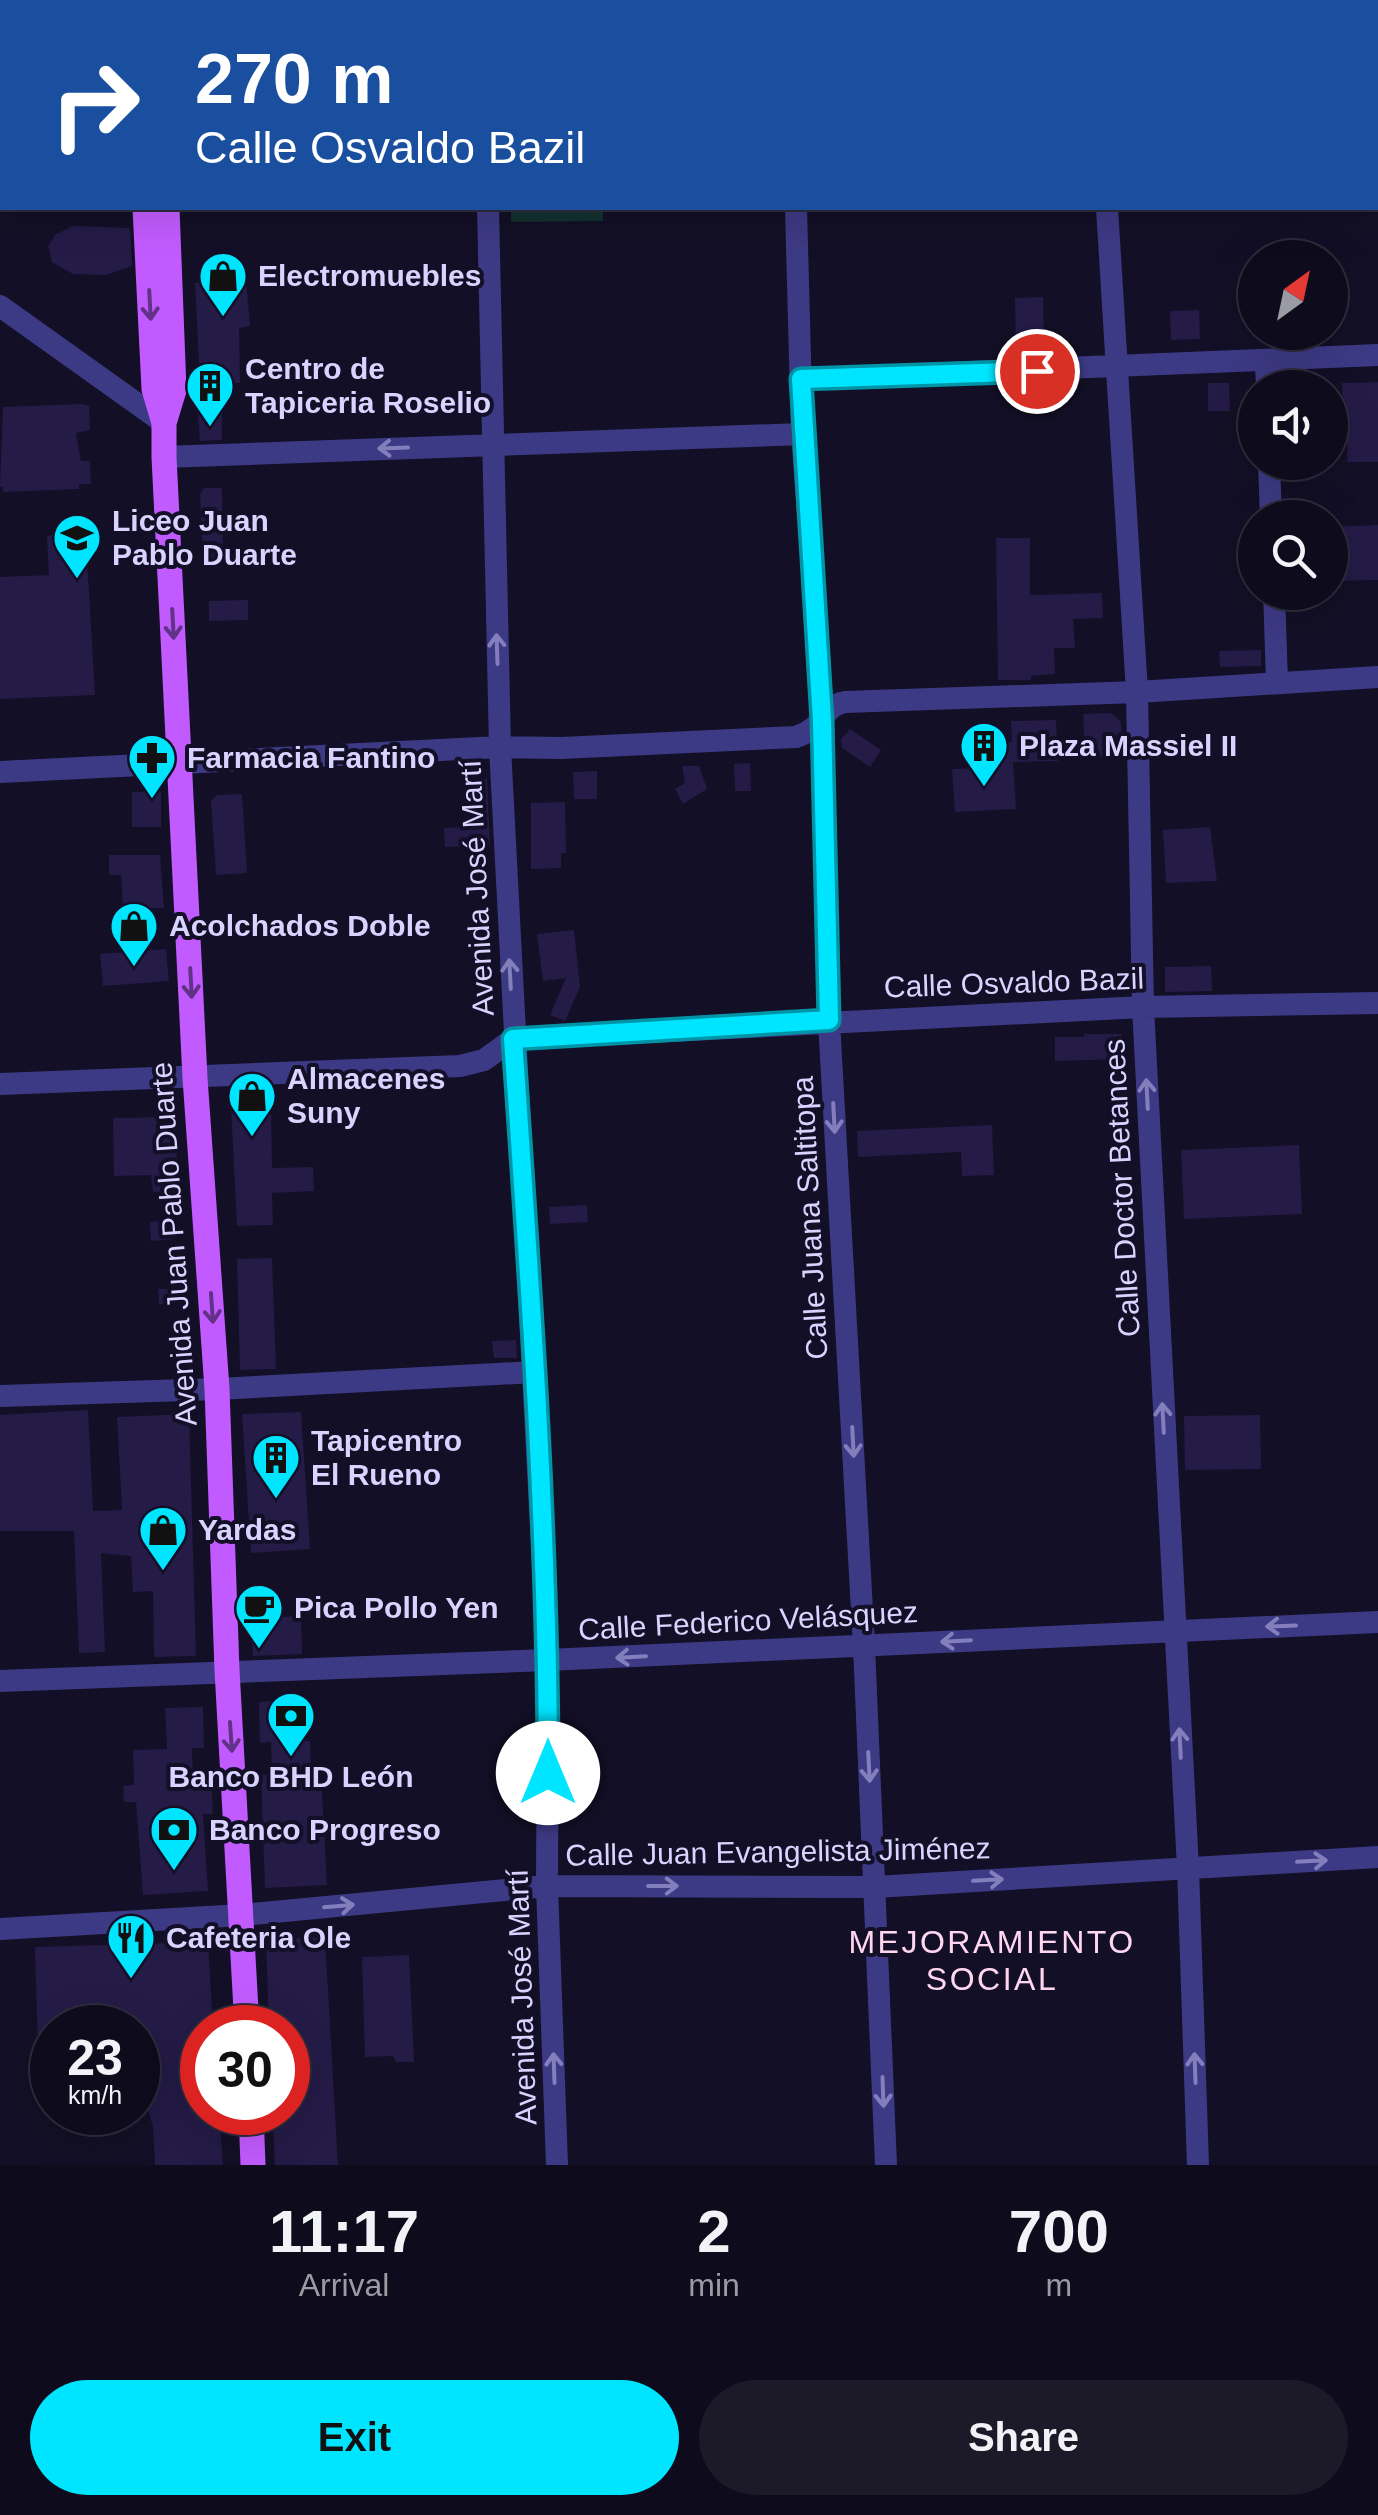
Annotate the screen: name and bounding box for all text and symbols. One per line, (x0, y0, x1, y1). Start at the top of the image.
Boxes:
icon: right (30, 40, 160, 170)
text: 270 m (195, 40, 393, 118)
text: Calle Osvaldo Bazil (195, 122, 585, 173)
north arrow (1238, 240, 1348, 350)
map controls (1238, 240, 1348, 610)
shop icon: Electromuebles (197, 250, 249, 318)
place label: Electromuebles (258, 259, 481, 292)
one-way arrow (141, 288, 160, 320)
pin (995, 329, 1080, 414)
icon: arrive (1010, 344, 1065, 399)
place label: Centro de Tapiceria Roselio (245, 352, 491, 419)
building icon: Centro de Tapiceria Roselio (184, 360, 236, 428)
button: sound (1238, 370, 1348, 480)
one-way arrow (378, 438, 410, 457)
button: search (1238, 500, 1348, 610)
place label: Liceo Juan Pablo Duarte (112, 504, 297, 571)
school or university icon: Liceo Juan Pablo Duarte (51, 512, 103, 580)
one-way arrow (164, 607, 183, 639)
one-way arrow (488, 634, 507, 666)
building icon: Plaza Massiel II (958, 720, 1010, 788)
place label: Plaza Massiel II (1019, 729, 1237, 762)
pharmacy icon: Farmacia Fantino (126, 732, 178, 800)
place label: Farmacia Fantino (187, 741, 435, 774)
street label: Avenida José Martí (453, 759, 500, 1017)
shop icon: Acolchados Doble (108, 900, 160, 968)
place label: Acolchados Doble (169, 909, 431, 942)
one-way arrow (501, 958, 520, 990)
street label: Calle Osvaldo Bazil (883, 961, 1145, 1004)
one-way arrow (182, 967, 201, 999)
street label: Calle Doctor Betances (1097, 1038, 1146, 1338)
street label: Avenida Juan Pablo Duarte (144, 1061, 203, 1427)
place label: Almacenes Suny (287, 1062, 445, 1129)
shop icon: Almacenes Suny (226, 1070, 278, 1138)
street label: Calle Juana Saltitopa (786, 1075, 833, 1360)
one-way arrow (1137, 1078, 1156, 1110)
one-way arrow (825, 1101, 844, 1133)
one-way arrow (202, 1291, 221, 1323)
one-way arrow (1153, 1403, 1172, 1435)
place label: Tapicentro El Rueno (311, 1424, 462, 1491)
one-way arrow (844, 1426, 863, 1458)
building icon: Tapicentro El Rueno (250, 1432, 302, 1500)
shop icon: Yardas (137, 1504, 189, 1572)
place label: Yardas (198, 1513, 296, 1546)
cafe icon: Pica Pollo Yen (233, 1582, 285, 1650)
place label: Pica Pollo Yen (294, 1591, 499, 1624)
street label: Calle Federico Velásquez (577, 1595, 919, 1646)
one-way arrow (1265, 1616, 1297, 1635)
one-way arrow (940, 1632, 972, 1651)
one-way arrow (616, 1647, 648, 1666)
bank icon: Banco BHD León (265, 1690, 317, 1758)
one-way arrow (222, 1721, 241, 1753)
position arrow (496, 1721, 600, 1825)
one-way arrow (1170, 1727, 1189, 1759)
one-way arrow (860, 1750, 879, 1782)
place label: Banco BHD León (168, 1760, 414, 1793)
bank icon: Banco Progreso (148, 1804, 200, 1872)
place label: Banco Progreso (209, 1813, 441, 1846)
street label: Calle Juan Evangelista Jiménez (565, 1831, 991, 1872)
one-way arrow (1295, 1851, 1328, 1870)
street label: Avenida José Martí (501, 1868, 542, 2126)
one-way arrow (971, 1870, 1003, 1889)
one-way arrow (646, 1876, 678, 1896)
one-way arrow (322, 1896, 354, 1915)
restaurant icon: Cafeteria Ole (105, 1912, 157, 1980)
place label: Cafeteria Ole (166, 1921, 351, 1954)
district label: MEJORAMIENTO SOCIAL (848, 1924, 1136, 1997)
speed limit sign: 30 (180, 2005, 310, 2135)
text: 23 (67, 2030, 123, 2086)
one-way arrow (544, 2052, 563, 2084)
one-way arrow (1185, 2052, 1204, 2084)
one-way arrow (874, 2075, 893, 2107)
text: km/h (68, 2081, 122, 2109)
text: 11:17 (269, 2198, 419, 2265)
text: 2 (697, 2198, 731, 2265)
text: 700 (1009, 2198, 1109, 2265)
text: Arrival (299, 2267, 389, 2303)
text: min (688, 2267, 740, 2303)
text: m (1046, 2267, 1072, 2303)
button: Exit (30, 2380, 679, 2495)
button: Share (699, 2380, 1348, 2495)

